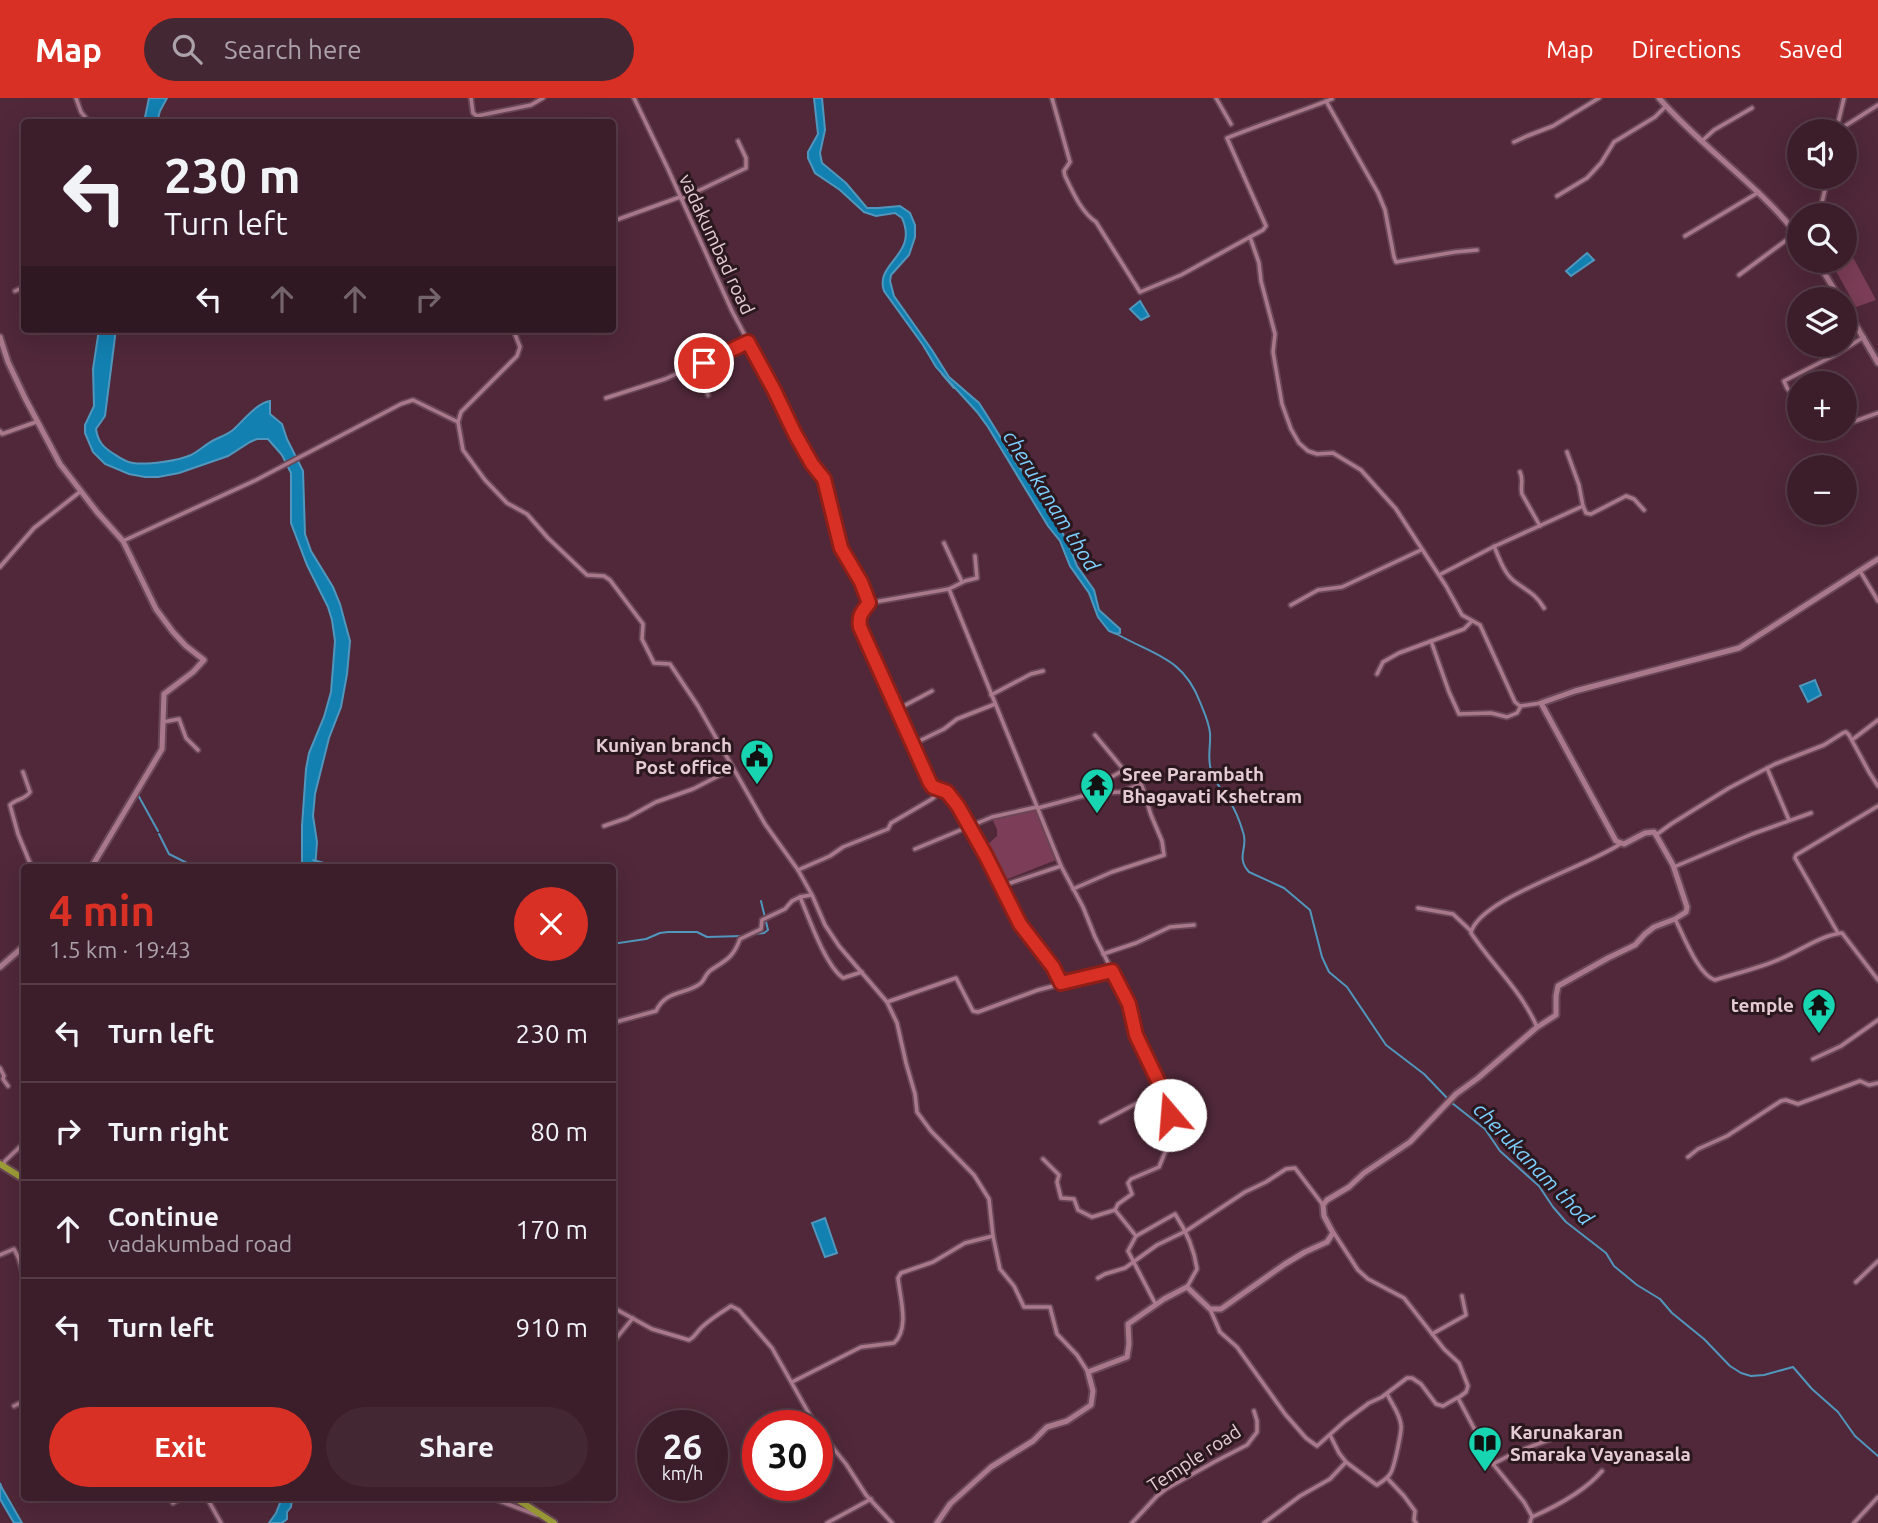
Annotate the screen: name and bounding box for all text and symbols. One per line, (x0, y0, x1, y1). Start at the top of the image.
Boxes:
search box (144, 18, 634, 81)
icon: search (168, 30, 206, 68)
text: Map (35, 31, 102, 68)
text: Search here (224, 35, 362, 64)
text: Map (1546, 36, 1593, 63)
text: Directions (1631, 36, 1741, 63)
text: Saved (1779, 36, 1843, 63)
map controls (1787, 119, 1857, 525)
button: sound (1787, 119, 1857, 189)
icon: left (49, 147, 140, 238)
text: 230 m (164, 147, 301, 202)
street label: vadakumbad road (675, 170, 759, 318)
button: search (1787, 203, 1857, 273)
text: Turn left (164, 205, 288, 241)
icon: left (190, 280, 228, 318)
icon: ahead (263, 280, 301, 318)
icon: ahead (336, 280, 374, 318)
icon: right (409, 280, 447, 318)
button: layers (1787, 287, 1857, 357)
pin (674, 333, 734, 393)
icon: arrive (685, 344, 723, 382)
button: + (1787, 371, 1857, 441)
water label: cherukanam thod (999, 426, 1105, 576)
button: − (1787, 455, 1857, 525)
place label: Kuniyan branch Post office (596, 734, 732, 778)
public building icon: Kuniyan branch Post office (738, 737, 776, 786)
place label: Sree Parambath Bhagavati Kshetram (1122, 763, 1302, 807)
temple icon: Sree Parambath Bhagavati Kshetram (1078, 766, 1116, 815)
text: 4 min (49, 887, 155, 934)
button: close (514, 887, 588, 961)
text: 1.5 km · 19:43 (49, 937, 191, 962)
temple icon: temple (1800, 986, 1838, 1035)
place label: temple (1731, 994, 1794, 1016)
icon: left (49, 1014, 87, 1052)
text: Turn left (108, 1019, 214, 1048)
text: 230 m (516, 1019, 588, 1048)
position arrow (1133, 1078, 1207, 1152)
water label: cherukanam thod (1469, 1097, 1599, 1231)
icon: right (49, 1112, 87, 1150)
text: Turn right (108, 1117, 229, 1146)
text: 80 m (530, 1117, 588, 1146)
text: Continue (108, 1202, 219, 1231)
icon: ahead (49, 1210, 87, 1248)
text: 170 m (516, 1215, 588, 1244)
text: vadakumbad road (108, 1231, 292, 1256)
icon: left (49, 1308, 87, 1346)
text: Turn left (108, 1313, 214, 1342)
text: 910 m (516, 1313, 588, 1342)
button: Exit (49, 1407, 312, 1487)
button: Share (326, 1407, 588, 1487)
speed limit sign: 30 (742, 1410, 833, 1501)
street label: Temple road (1143, 1420, 1245, 1496)
place label: Karunakaran Smaraka Vayanasala (1510, 1421, 1691, 1465)
library icon: Karunakaran Smaraka Vayanasala (1466, 1424, 1504, 1473)
text: 26 (663, 1426, 702, 1466)
text: km/h (662, 1463, 703, 1483)

